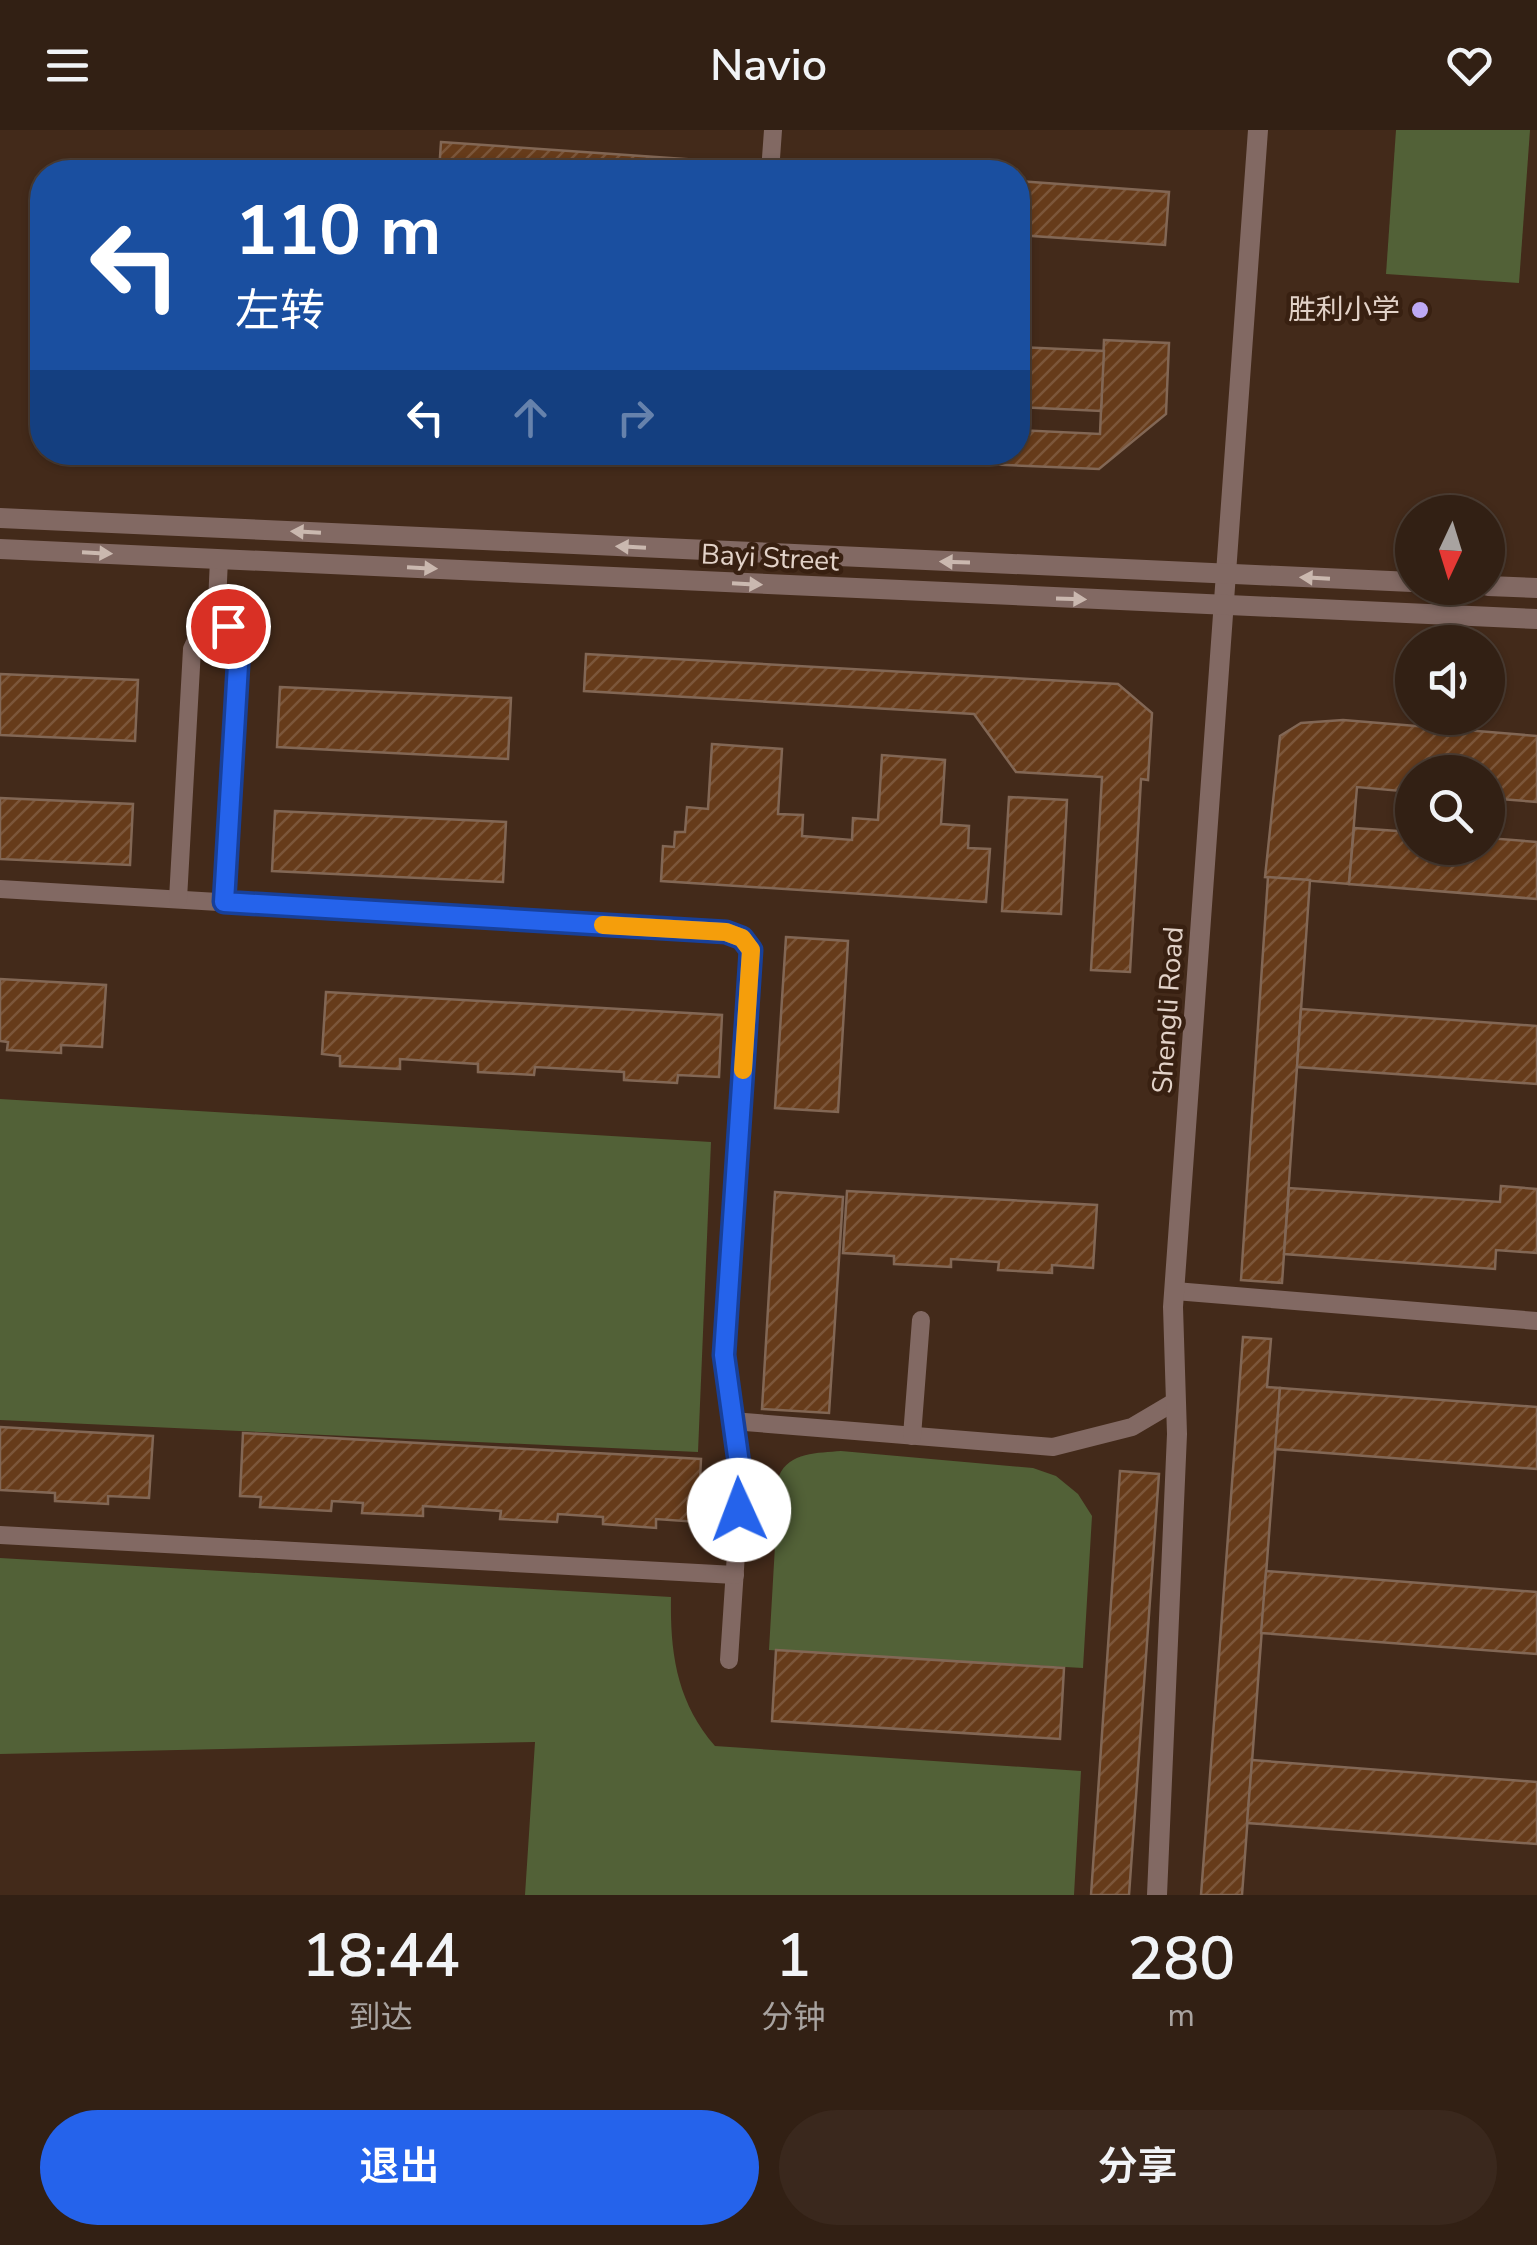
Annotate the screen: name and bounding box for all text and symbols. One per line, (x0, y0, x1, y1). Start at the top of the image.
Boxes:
text: Navio (710, 35, 827, 96)
icon: menu (40, 38, 95, 93)
icon: heart (1442, 38, 1497, 93)
text: 110 m (235, 183, 441, 279)
icon: left (70, 200, 200, 330)
text: 左转 (235, 281, 325, 342)
place label: 胜利小学 (1288, 291, 1400, 329)
marker: 胜利小学 (1409, 299, 1431, 321)
icon: left (398, 390, 453, 445)
icon: ahead (503, 390, 558, 445)
icon: right (608, 390, 663, 445)
north arrow (1395, 495, 1505, 605)
map controls (1395, 495, 1505, 865)
one-way arrow (290, 523, 322, 539)
street label: Bayi Street (700, 535, 840, 581)
one-way arrow (614, 539, 646, 555)
one-way arrow (82, 546, 114, 562)
one-way arrow (939, 554, 971, 570)
one-way arrow (407, 560, 439, 576)
one-way arrow (1299, 570, 1331, 586)
one-way arrow (731, 576, 763, 592)
pin (186, 584, 271, 669)
one-way arrow (1056, 591, 1088, 607)
icon: arrive (201, 599, 256, 654)
button: sound (1395, 625, 1505, 735)
button: search (1395, 755, 1505, 865)
street label: Shengli Road (1143, 925, 1193, 1095)
position arrow (687, 1458, 791, 1562)
text: 18:44 (302, 1915, 460, 1997)
text: 1 (776, 1915, 812, 1997)
text: 280 (1127, 1918, 1235, 2000)
text: m (1168, 1994, 1195, 2037)
text: 到达 (349, 1996, 413, 2039)
text: 分钟 (762, 1996, 826, 2039)
button: 退出 (40, 2110, 759, 2225)
button: 分享 (779, 2110, 1497, 2225)

